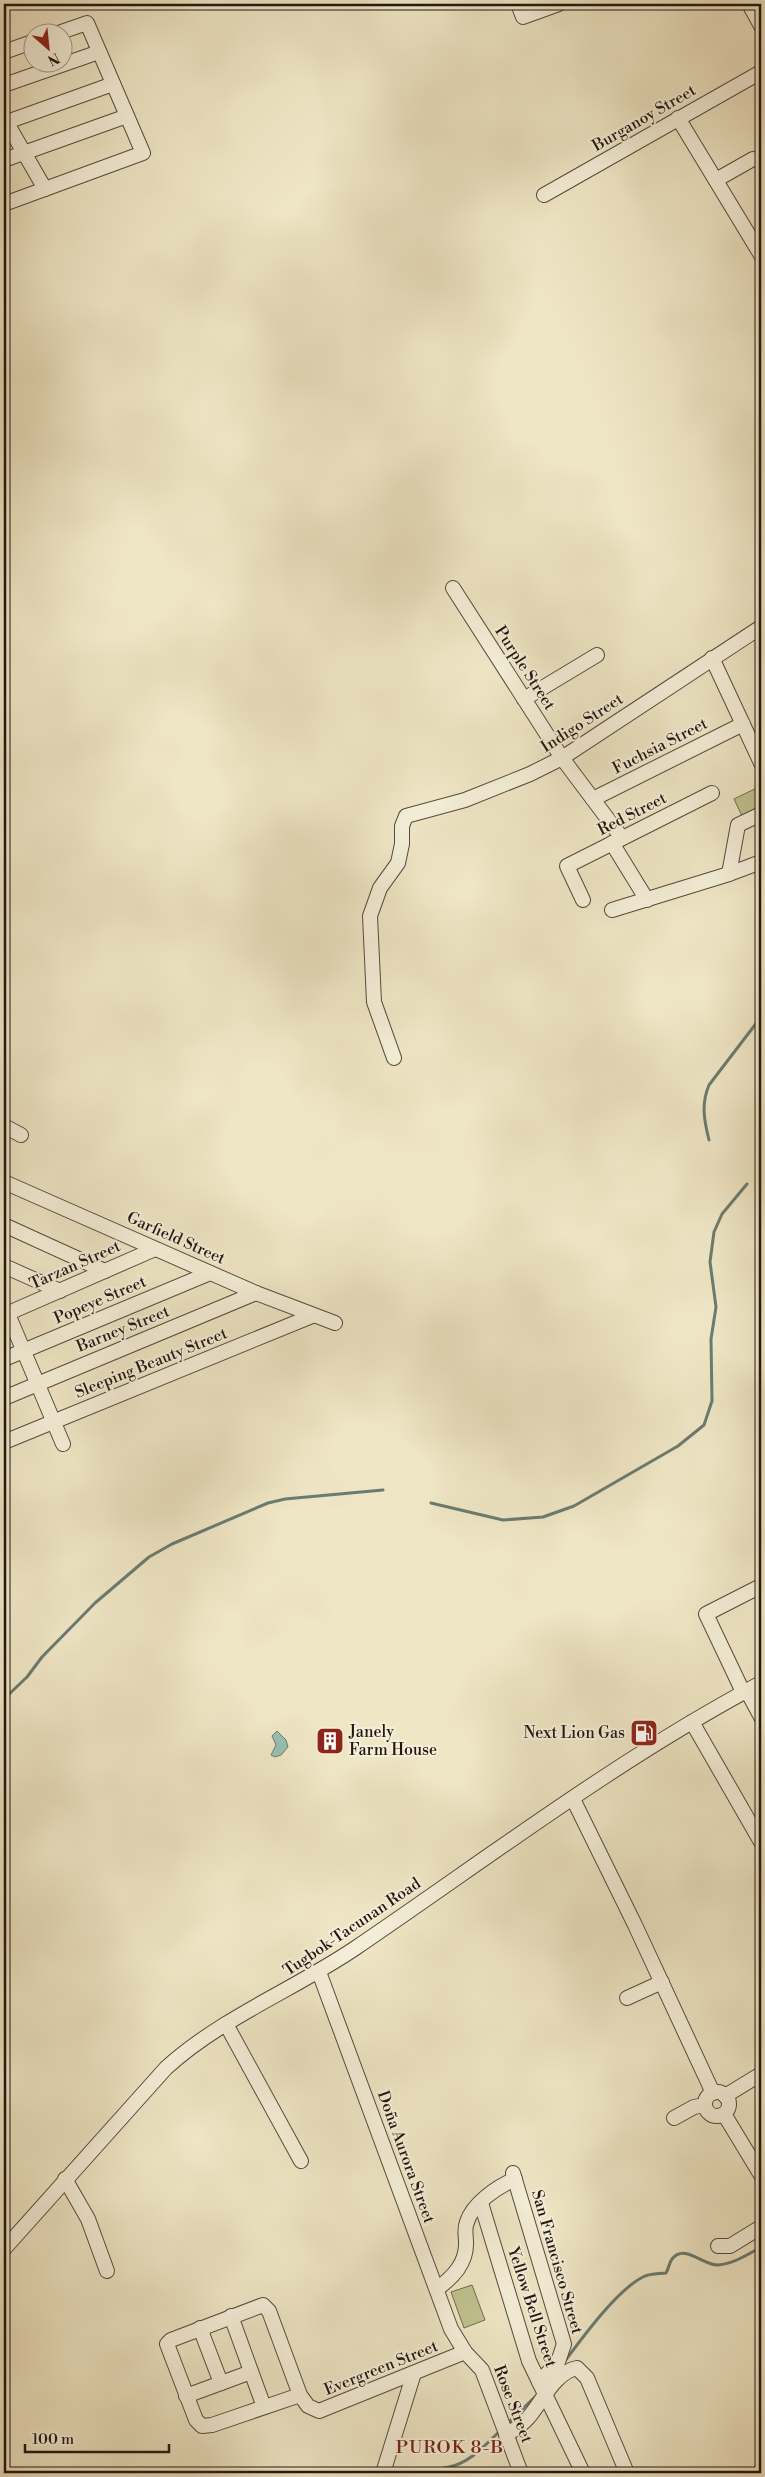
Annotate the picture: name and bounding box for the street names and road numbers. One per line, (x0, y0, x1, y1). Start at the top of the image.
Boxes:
street label: Burganoy Street (588, 80, 700, 156)
street label: Purple Street (490, 622, 560, 714)
street label: Indigo Street (537, 689, 627, 757)
street label: Fuchsia Street (609, 713, 711, 779)
street label: Red Street (594, 788, 670, 840)
street label: Garfield Street (124, 1207, 229, 1269)
street label: Tarzan Street (26, 1236, 124, 1294)
street label: Popeye Street (51, 1271, 150, 1328)
street label: Barney Street (73, 1301, 173, 1357)
street label: Sleeping Beauty Street (72, 1323, 230, 1403)
street label: Tugbok-Tacunan Road (279, 1874, 425, 1980)
street label: Doña Aurora Street (373, 2088, 439, 2226)
street label: San Francisco Street (527, 2188, 587, 2337)
street label: Yellow Bell Street (503, 2243, 561, 2370)
street label: Evergreen Street (321, 2336, 441, 2400)
street label: Rose Street (489, 2362, 537, 2446)

